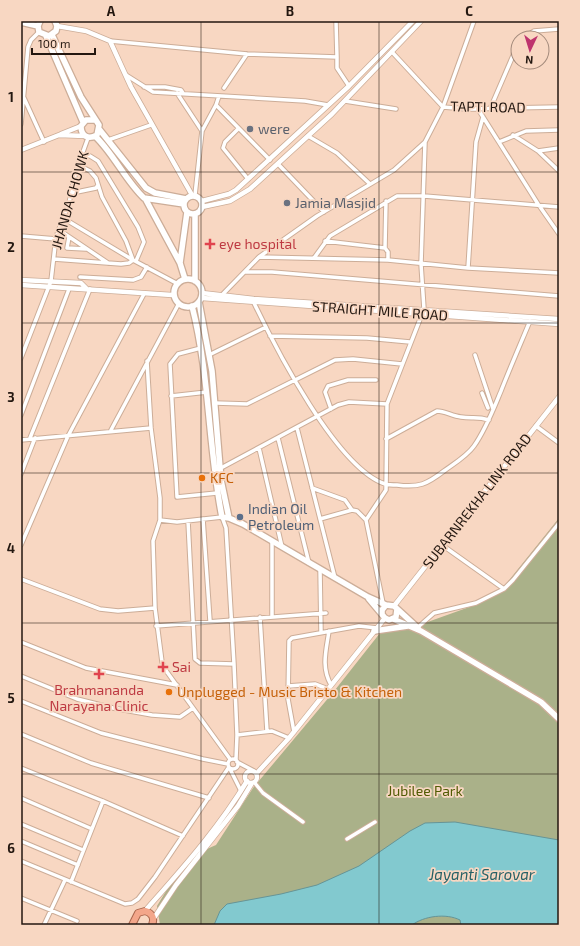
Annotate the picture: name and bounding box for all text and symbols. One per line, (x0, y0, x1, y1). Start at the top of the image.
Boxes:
text: A (107, 3, 116, 19)
text: B (286, 3, 294, 19)
text: C (465, 3, 473, 19)
scale bar (32, 30, 95, 56)
north arrow (510, 30, 550, 70)
text: 100 m (38, 36, 70, 50)
text: N (525, 54, 534, 67)
text: 1 (8, 89, 14, 105)
street label: TAPTI ROAD (450, 97, 526, 116)
place label: were (258, 120, 290, 137)
marker: were (245, 124, 255, 134)
street label: JHANDA CHOWK (47, 148, 92, 251)
place label: Jamia Masjid (295, 194, 376, 211)
marker: Jamia Masjid (282, 198, 292, 208)
place label: eye hospital (219, 235, 297, 252)
marker: eye hospital (204, 238, 216, 250)
text: 2 (7, 239, 15, 255)
street label: STRAIGHT MILE ROAD (312, 297, 449, 324)
text: 3 (7, 389, 15, 405)
street label: SUBARNREKHA LINK ROAD (419, 430, 535, 572)
place label: KFC (210, 469, 234, 486)
marker: KFC (197, 473, 207, 483)
place label: Indian Oil Petroleum (248, 500, 314, 533)
marker: Indian Oil Petroleum (235, 512, 245, 522)
text: 4 (7, 540, 15, 556)
place label: Sai (172, 658, 191, 675)
marker: Sai (157, 661, 169, 673)
marker: Brahmananda Narayana Clinic (93, 668, 105, 680)
place label: Brahmananda Narayana Clinic (50, 681, 149, 714)
place label: Unplugged - Music Bristo & Kitchen (177, 683, 402, 700)
marker: Unplugged - Music Bristo & Kitchen (164, 687, 174, 697)
text: 5 (7, 690, 15, 706)
park label: Jubilee Park (387, 782, 463, 799)
text: 6 (7, 840, 15, 856)
water label: Jayanti Sarovar (428, 865, 536, 884)

